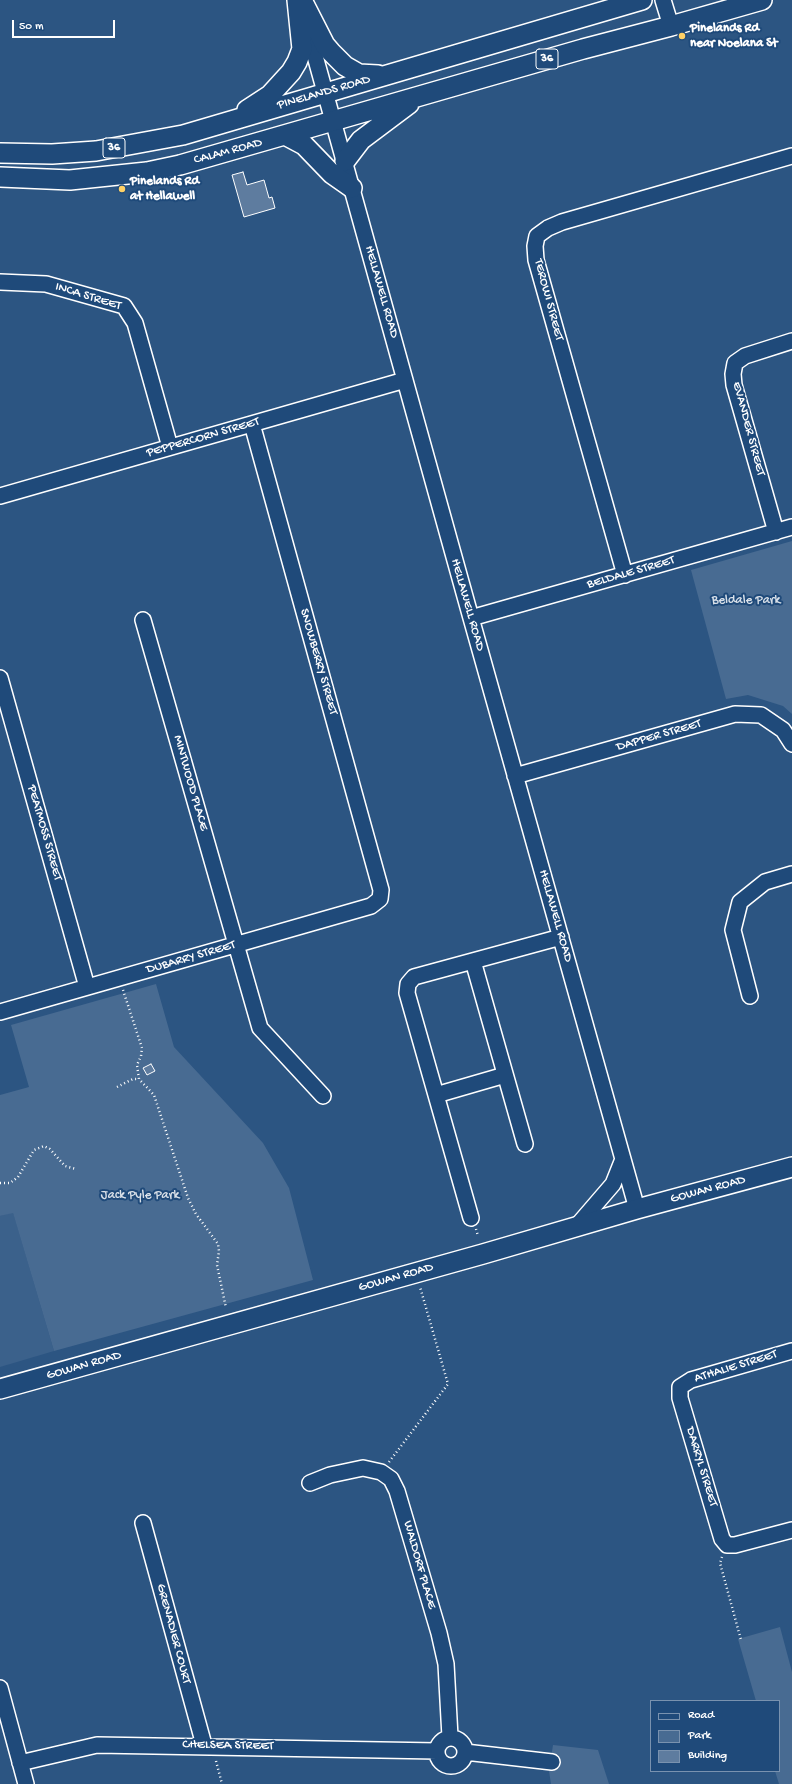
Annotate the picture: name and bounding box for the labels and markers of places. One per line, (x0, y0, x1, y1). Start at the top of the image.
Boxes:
place label: Pinelands Rd near Noelana St (690, 21, 778, 52)
marker: Pinelands Rd near Noelana St (677, 31, 687, 41)
place label: Pinelands Rd at Hellawell (130, 174, 199, 205)
marker: Pinelands Rd at Hellawell (117, 184, 127, 194)

